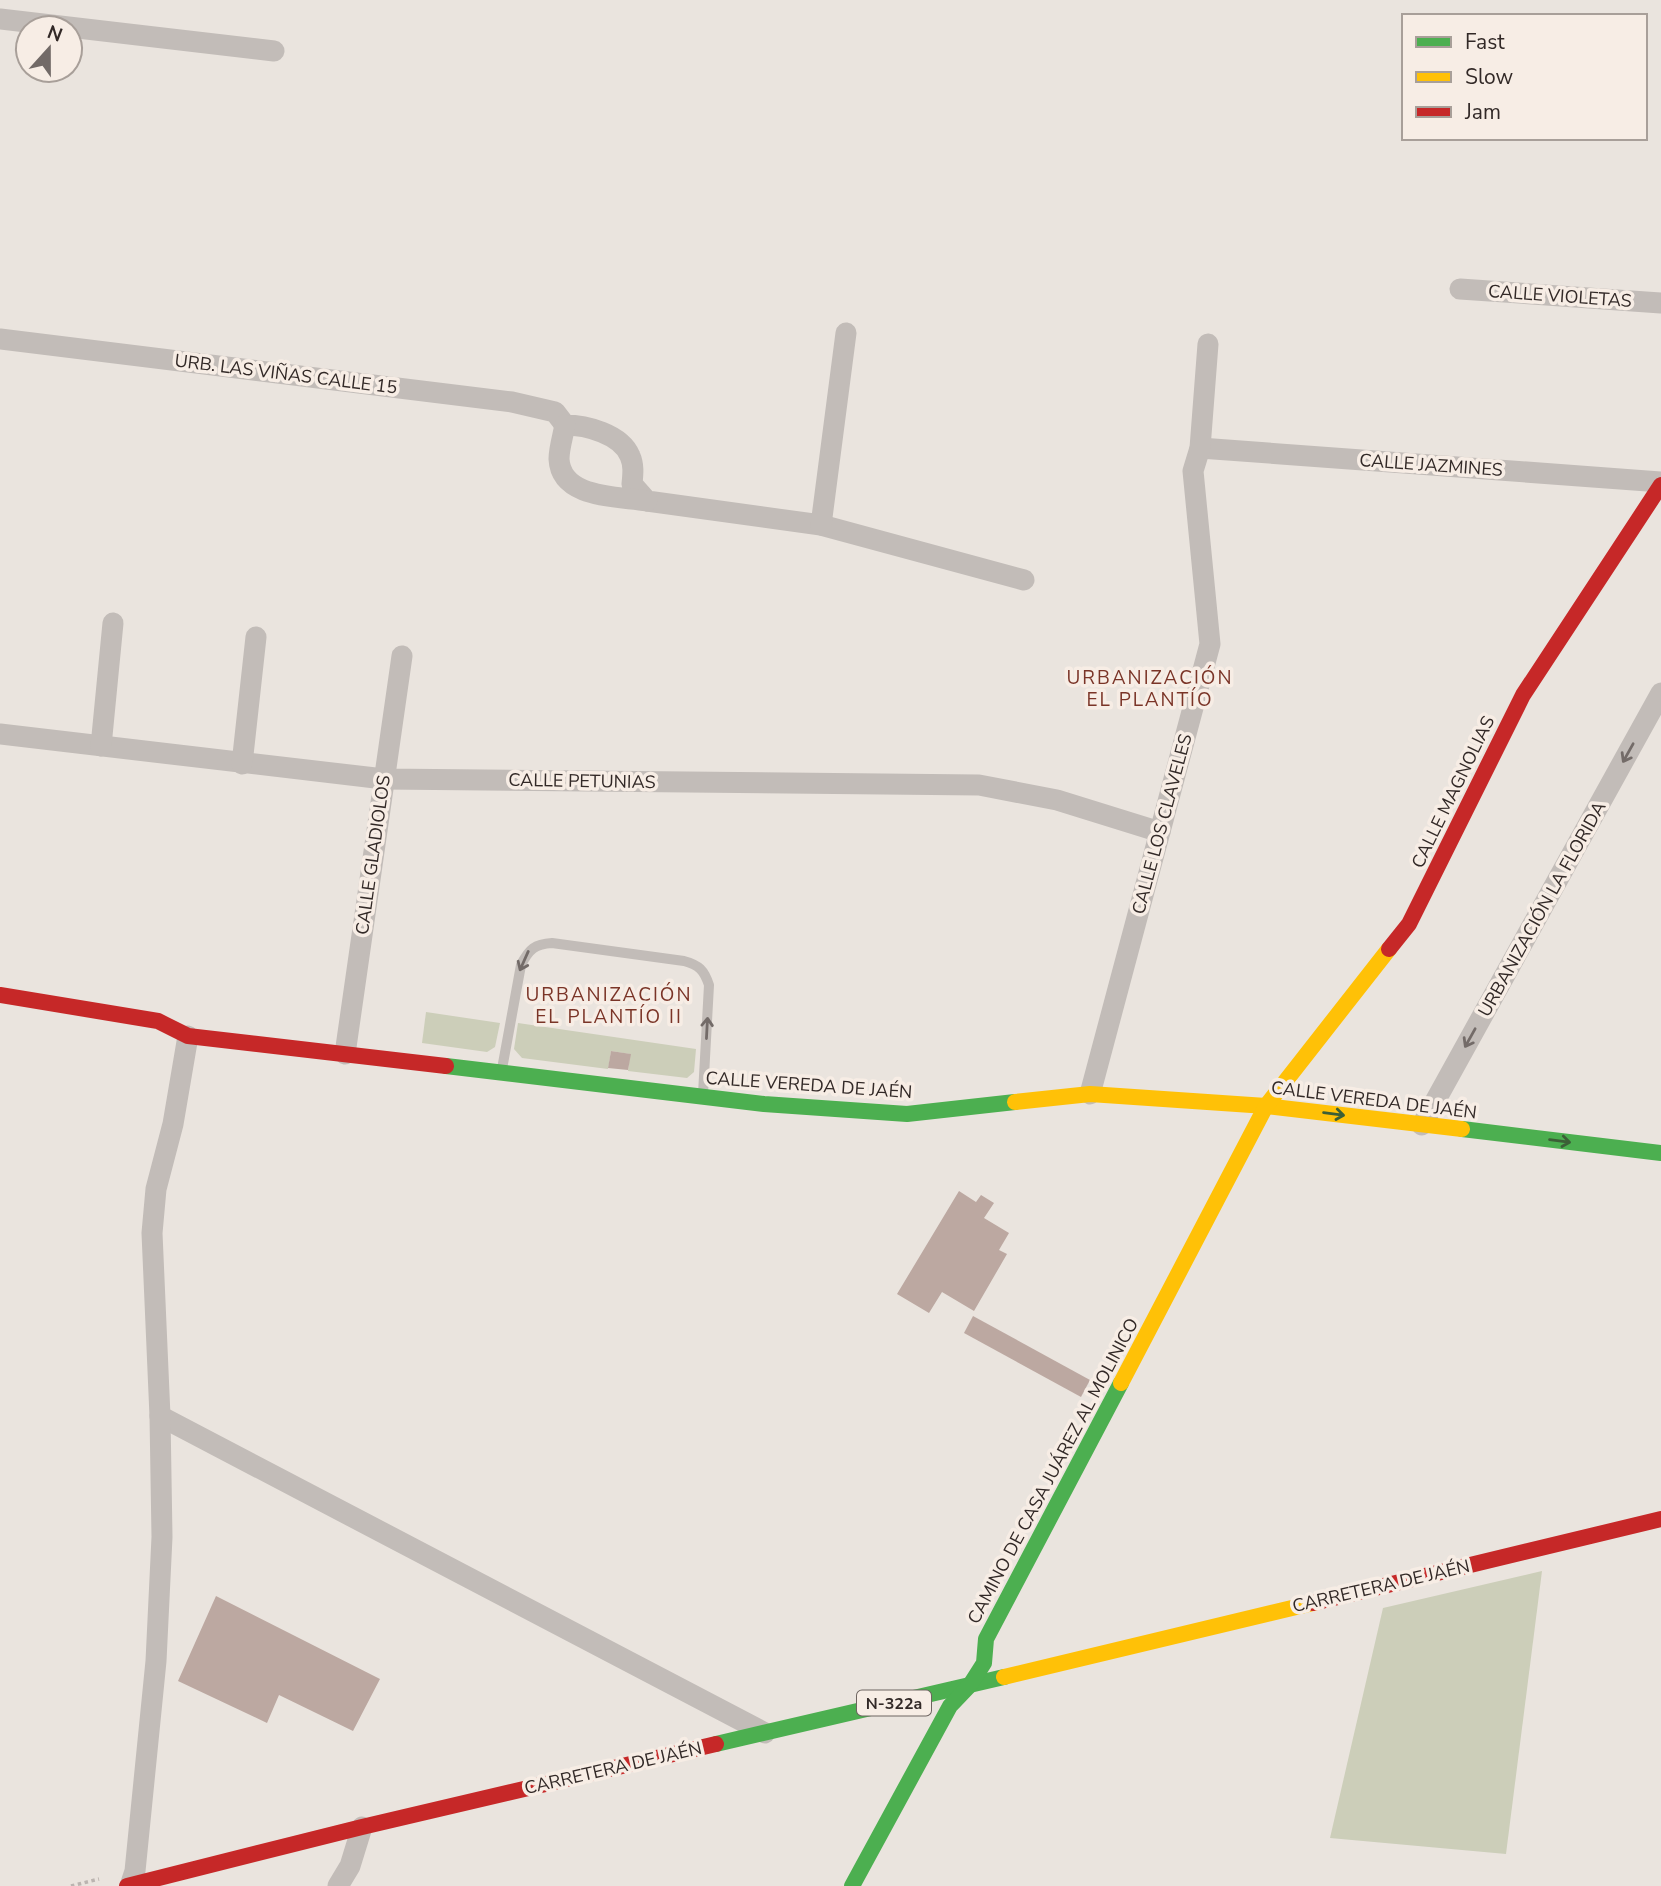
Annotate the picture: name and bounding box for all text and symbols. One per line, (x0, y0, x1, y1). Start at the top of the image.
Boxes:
north arrow (14, 14, 84, 84)
legend (1402, 14, 1647, 140)
text: N (43, 19, 66, 49)
text: Fast (1465, 28, 1505, 56)
text: Slow (1465, 63, 1514, 91)
text: Jam (1464, 98, 1501, 126)
street label: CALLE VIOLETAS (1487, 279, 1633, 313)
street label: URB. LAS VIÑAS CALLE 15 (173, 348, 399, 400)
street label: CALLE JAZMINES (1359, 448, 1503, 482)
district label: URBANIZACIÓN EL PLANTÍO (1067, 665, 1233, 713)
street label: CALLE MAGNOLIAS (1406, 712, 1500, 872)
street label: CALLE LOS CLAVELES (1126, 731, 1198, 917)
one-way arrow (1621, 742, 1634, 763)
street label: CALLE PETUNIAS (508, 768, 656, 794)
street label: CALLE GLADIOLOS (350, 774, 396, 936)
street label: URBANIZACIÓN LA FLORIDA (1473, 797, 1611, 1021)
one-way arrow (517, 950, 530, 971)
district label: URBANIZACIÓN EL PLANTÍO II (526, 982, 692, 1030)
one-way arrow (701, 1017, 714, 1040)
one-way arrow (1463, 1027, 1476, 1048)
street label: CALLE VEREDA DE JAÉN (705, 1066, 913, 1104)
street label: CALLE VEREDA DE JAÉN (1270, 1075, 1478, 1125)
one-way arrow (1322, 1108, 1345, 1121)
one-way arrow (1548, 1134, 1571, 1147)
street label: CAMINO DE CASA JUÁREZ AL MOLINICO (962, 1314, 1144, 1628)
street label: CARRETERA DE JAÉN (1290, 1554, 1472, 1618)
road number: N-322a (857, 1690, 931, 1716)
street label: CARRETERA DE JAÉN (522, 1736, 704, 1800)

